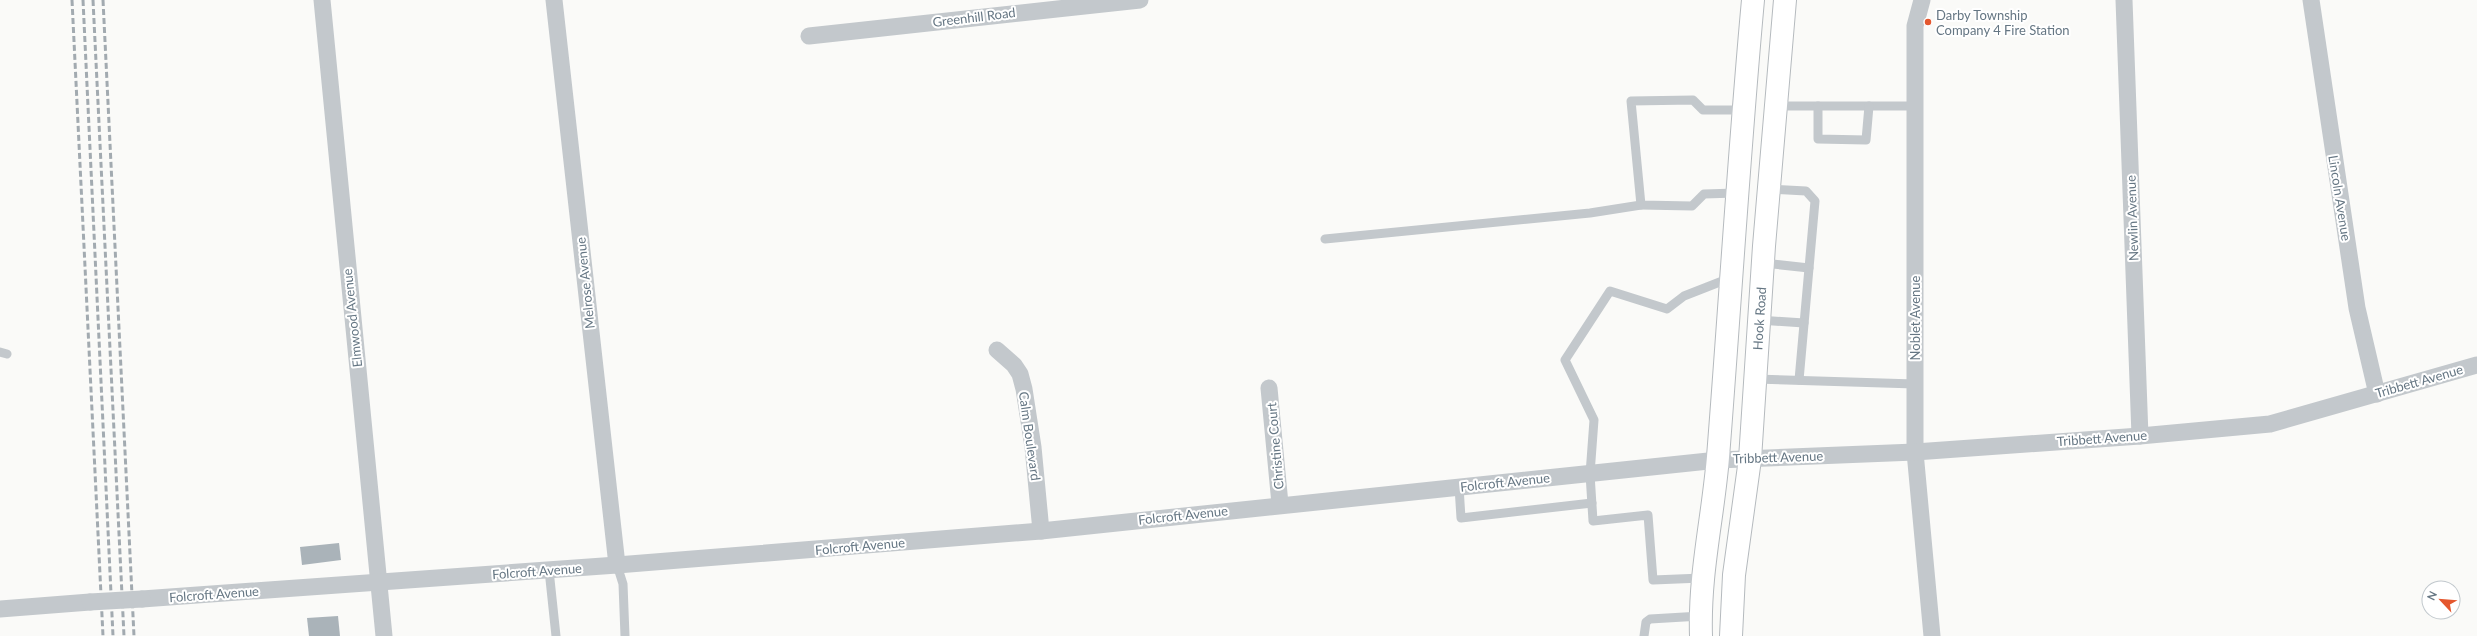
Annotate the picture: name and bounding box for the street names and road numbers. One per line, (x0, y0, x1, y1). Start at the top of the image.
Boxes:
street label: Greenhill Road (932, 4, 1016, 30)
street label: Lincoln Avenue (2325, 154, 2355, 242)
street label: Newlin Avenue (2122, 175, 2141, 261)
street label: Melrose Avenue (572, 236, 598, 330)
street label: Elmwood Avenue (339, 268, 365, 368)
street label: Noblet Avenue (1907, 275, 1923, 360)
street label: Hook Road (1749, 286, 1769, 351)
street label: Tribbett Avenue (2373, 361, 2465, 401)
street label: Calm Boulevard (1016, 390, 1044, 482)
street label: Christine Court (1263, 401, 1287, 490)
street label: Tribbett Avenue (2056, 427, 2148, 449)
street label: Tribbett Avenue (1733, 447, 1824, 467)
street label: Folcroft Avenue (1459, 469, 1551, 495)
street label: Folcroft Avenue (1137, 502, 1229, 528)
street label: Folcroft Avenue (814, 534, 906, 558)
street label: Folcroft Avenue (492, 560, 583, 582)
street label: Folcroft Avenue (169, 583, 260, 605)

